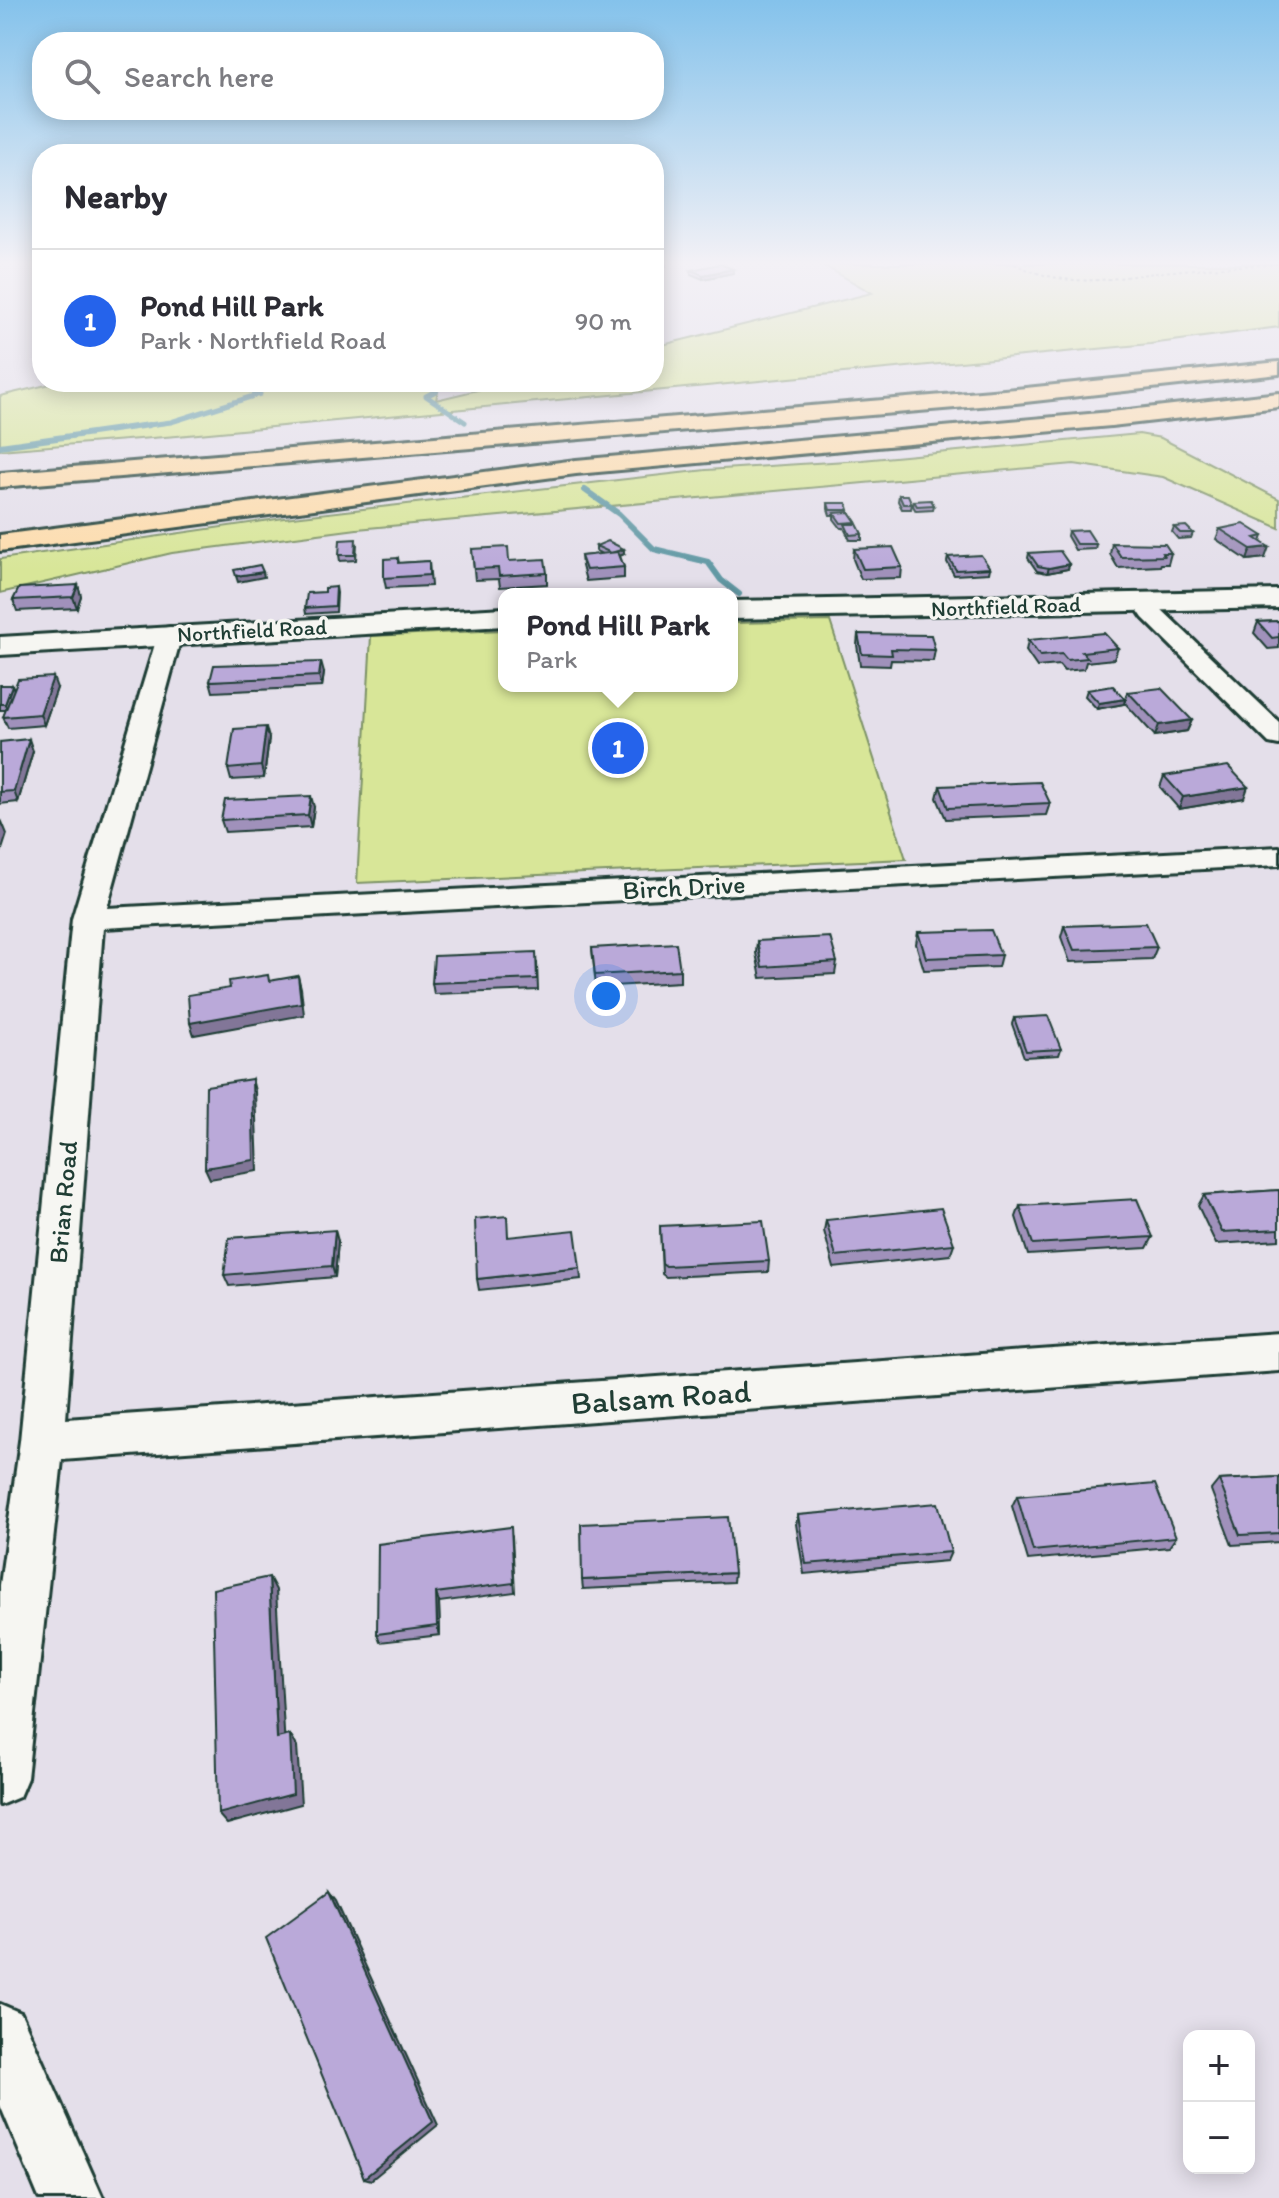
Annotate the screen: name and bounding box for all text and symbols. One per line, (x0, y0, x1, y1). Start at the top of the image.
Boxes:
search box (32, 32, 664, 120)
icon: search (60, 54, 104, 98)
text: Search here (124, 58, 274, 95)
text: Nearby (64, 176, 167, 217)
text: Pond Hill Park (140, 287, 323, 324)
text: 1 (84, 305, 96, 337)
text: 90 m (575, 305, 632, 337)
text: Park · Northfield Road (140, 324, 386, 356)
popup (498, 588, 738, 692)
street label: Northfield Road (931, 590, 1081, 623)
text: Pond Hill Park (526, 606, 710, 643)
street label: Northfield Road (176, 613, 328, 648)
text: Park (526, 643, 577, 675)
pin: 1 (592, 718, 644, 778)
street label: Birch Drive (622, 868, 746, 906)
your location (586, 976, 626, 1016)
street label: Brian Road (42, 1139, 84, 1265)
street label: Balsam Road (570, 1372, 753, 1422)
map controls (1183, 2030, 1255, 2174)
button: + (1183, 2030, 1255, 2102)
button: − (1183, 2102, 1255, 2174)

